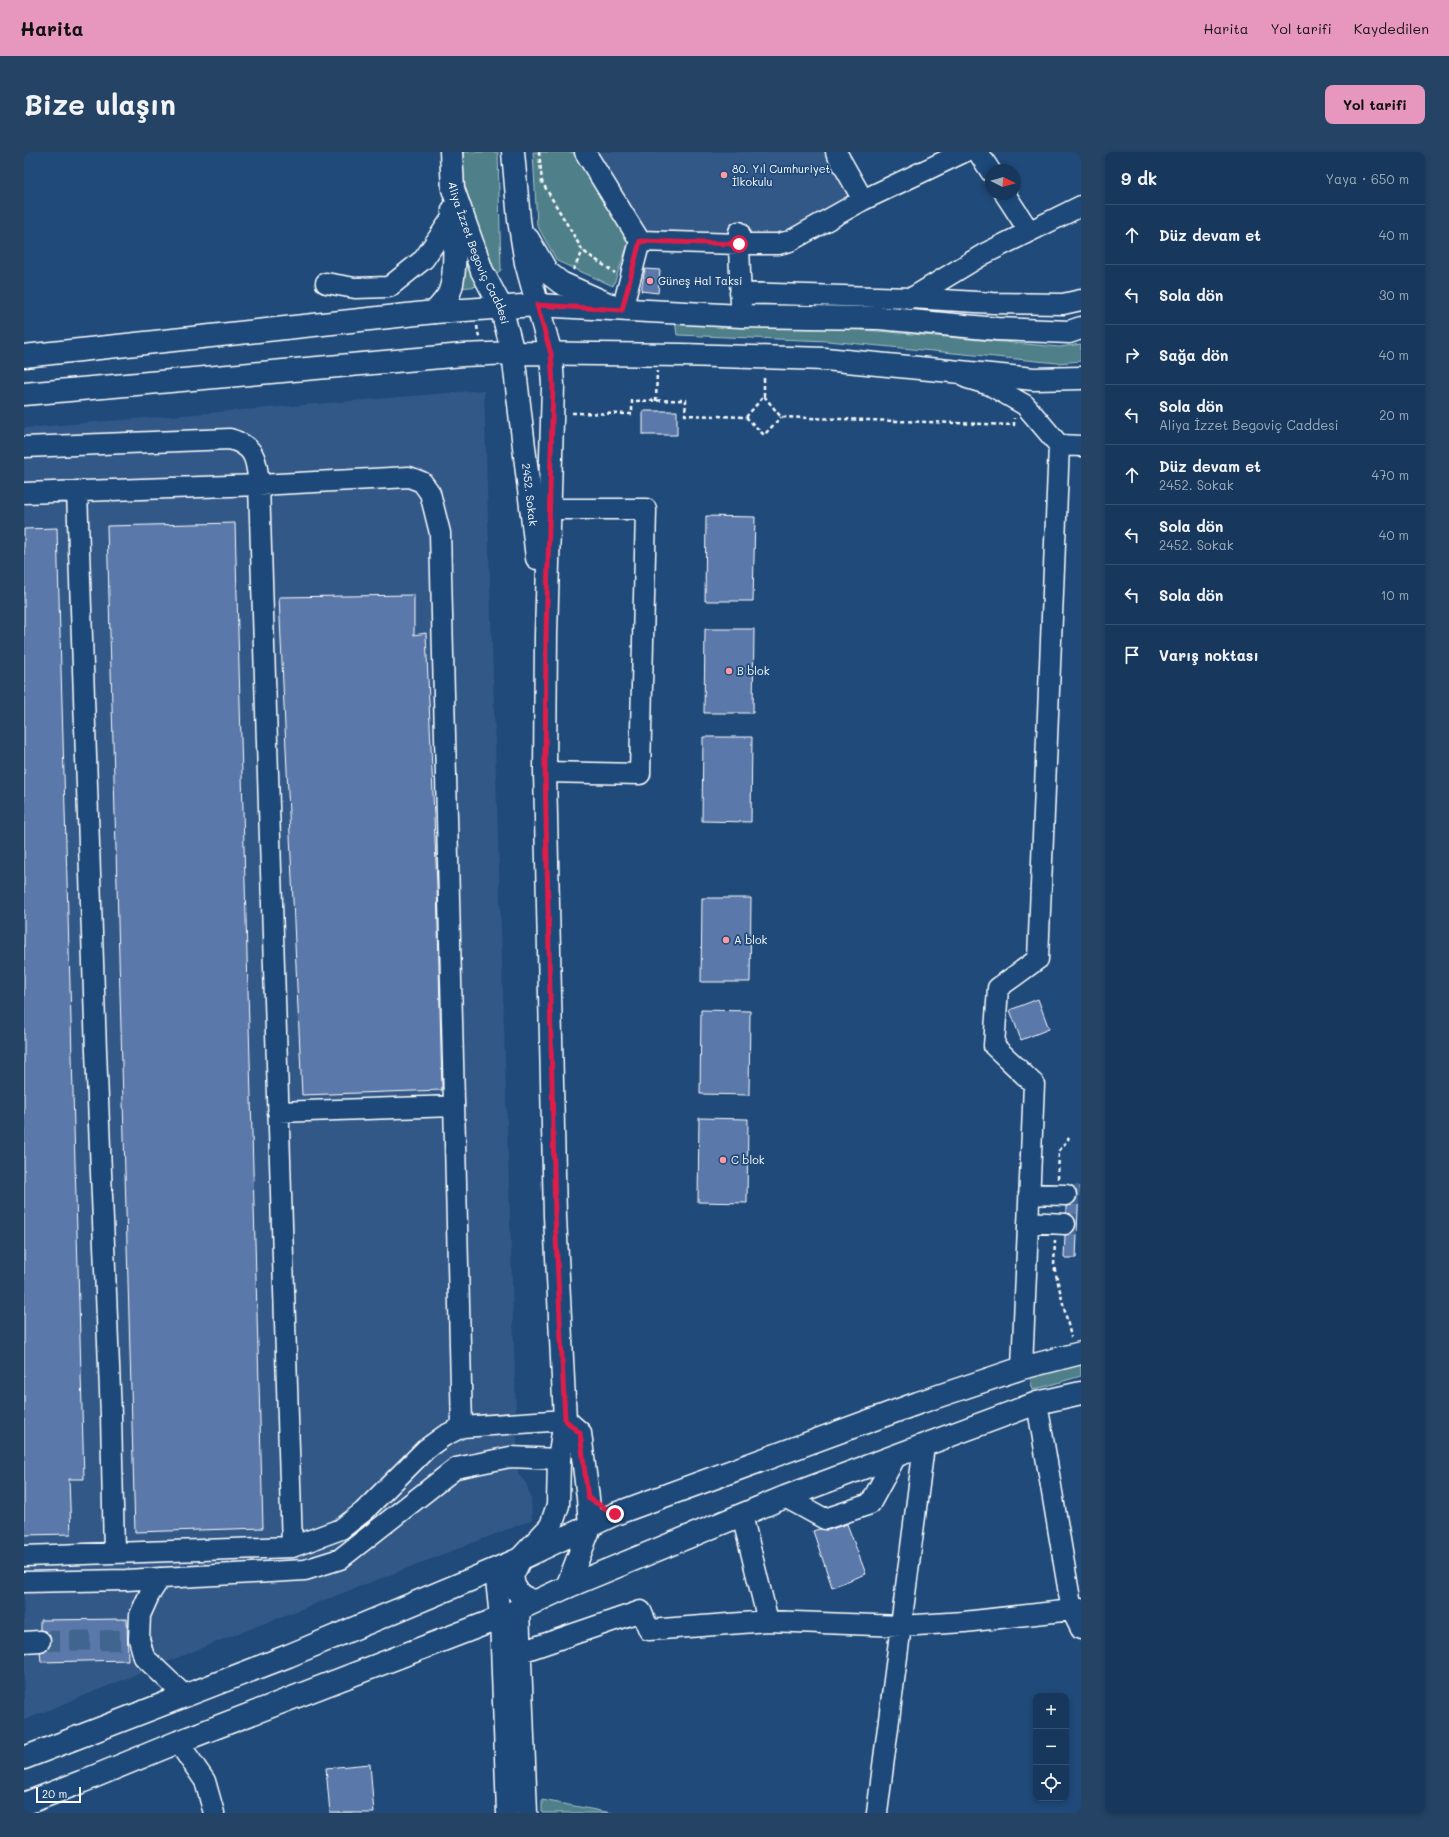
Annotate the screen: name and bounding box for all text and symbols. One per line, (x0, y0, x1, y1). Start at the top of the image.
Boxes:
text: Harita (20, 16, 83, 41)
text: Harita (1204, 19, 1248, 38)
text: Yol tarifi (1270, 19, 1332, 38)
text: Kaydedilen (1354, 19, 1429, 38)
button: Yol tarifi (1325, 85, 1425, 124)
text: Bize ulaşın (24, 86, 176, 122)
place label: 80. Yıl Cumhuriyet İlkokulu (732, 161, 830, 189)
north arrow (985, 164, 1021, 200)
text: 9 dk (1121, 167, 1157, 189)
marker: 80. Yıl Cumhuriyet İlkokulu (719, 170, 729, 180)
text: Yaya · 650 m (1326, 170, 1409, 187)
street label: Aliya İzzet Begoviç Caddesi (446, 181, 513, 326)
icon: ahead (1121, 224, 1143, 246)
text: Düz devam et (1159, 225, 1261, 245)
text: 40 m (1379, 226, 1409, 243)
route start (730, 235, 748, 253)
place label: Güneş Hal Taksi (658, 273, 742, 288)
marker: Güneş Hal Taksi (645, 276, 655, 286)
icon: left (1121, 284, 1143, 306)
text: Sola dön (1159, 285, 1223, 305)
text: 30 m (1379, 286, 1409, 303)
icon: right (1121, 344, 1143, 366)
text: Sağa dön (1159, 345, 1228, 365)
text: 40 m (1379, 346, 1409, 363)
text: Sola dön (1159, 396, 1223, 416)
icon: left (1121, 404, 1143, 426)
text: 20 m (1379, 406, 1409, 423)
text: Aliya İzzet Begoviç Caddesi (1159, 416, 1339, 433)
text: Düz devam et (1159, 456, 1261, 476)
street label: 2452. Sokak (519, 462, 541, 527)
icon: ahead (1121, 464, 1143, 486)
text: 470 m (1372, 466, 1409, 483)
text: 2452. Sokak (1159, 476, 1234, 493)
text: Sola dön (1159, 516, 1223, 536)
icon: left (1121, 524, 1143, 546)
text: 40 m (1379, 526, 1409, 543)
text: 2452. Sokak (1159, 536, 1234, 553)
icon: left (1121, 584, 1143, 606)
text: Sola dön (1159, 585, 1223, 605)
text: 10 m (1381, 586, 1409, 603)
icon: arrive (1121, 644, 1143, 666)
text: Varış noktası (1159, 645, 1259, 665)
place label: B blok (737, 663, 770, 678)
marker: B blok (724, 666, 734, 676)
place label: A blok (734, 932, 767, 947)
marker: A blok (721, 935, 731, 945)
place label: C blok (731, 1152, 765, 1167)
marker: C blok (718, 1155, 728, 1165)
route end (606, 1505, 624, 1523)
map controls (1033, 1693, 1069, 1801)
button: + (1033, 1693, 1069, 1729)
button: − (1033, 1729, 1069, 1765)
button: locate (1033, 1765, 1069, 1801)
scale bar (36, 1785, 81, 1804)
text: 20 m (42, 1786, 67, 1801)

